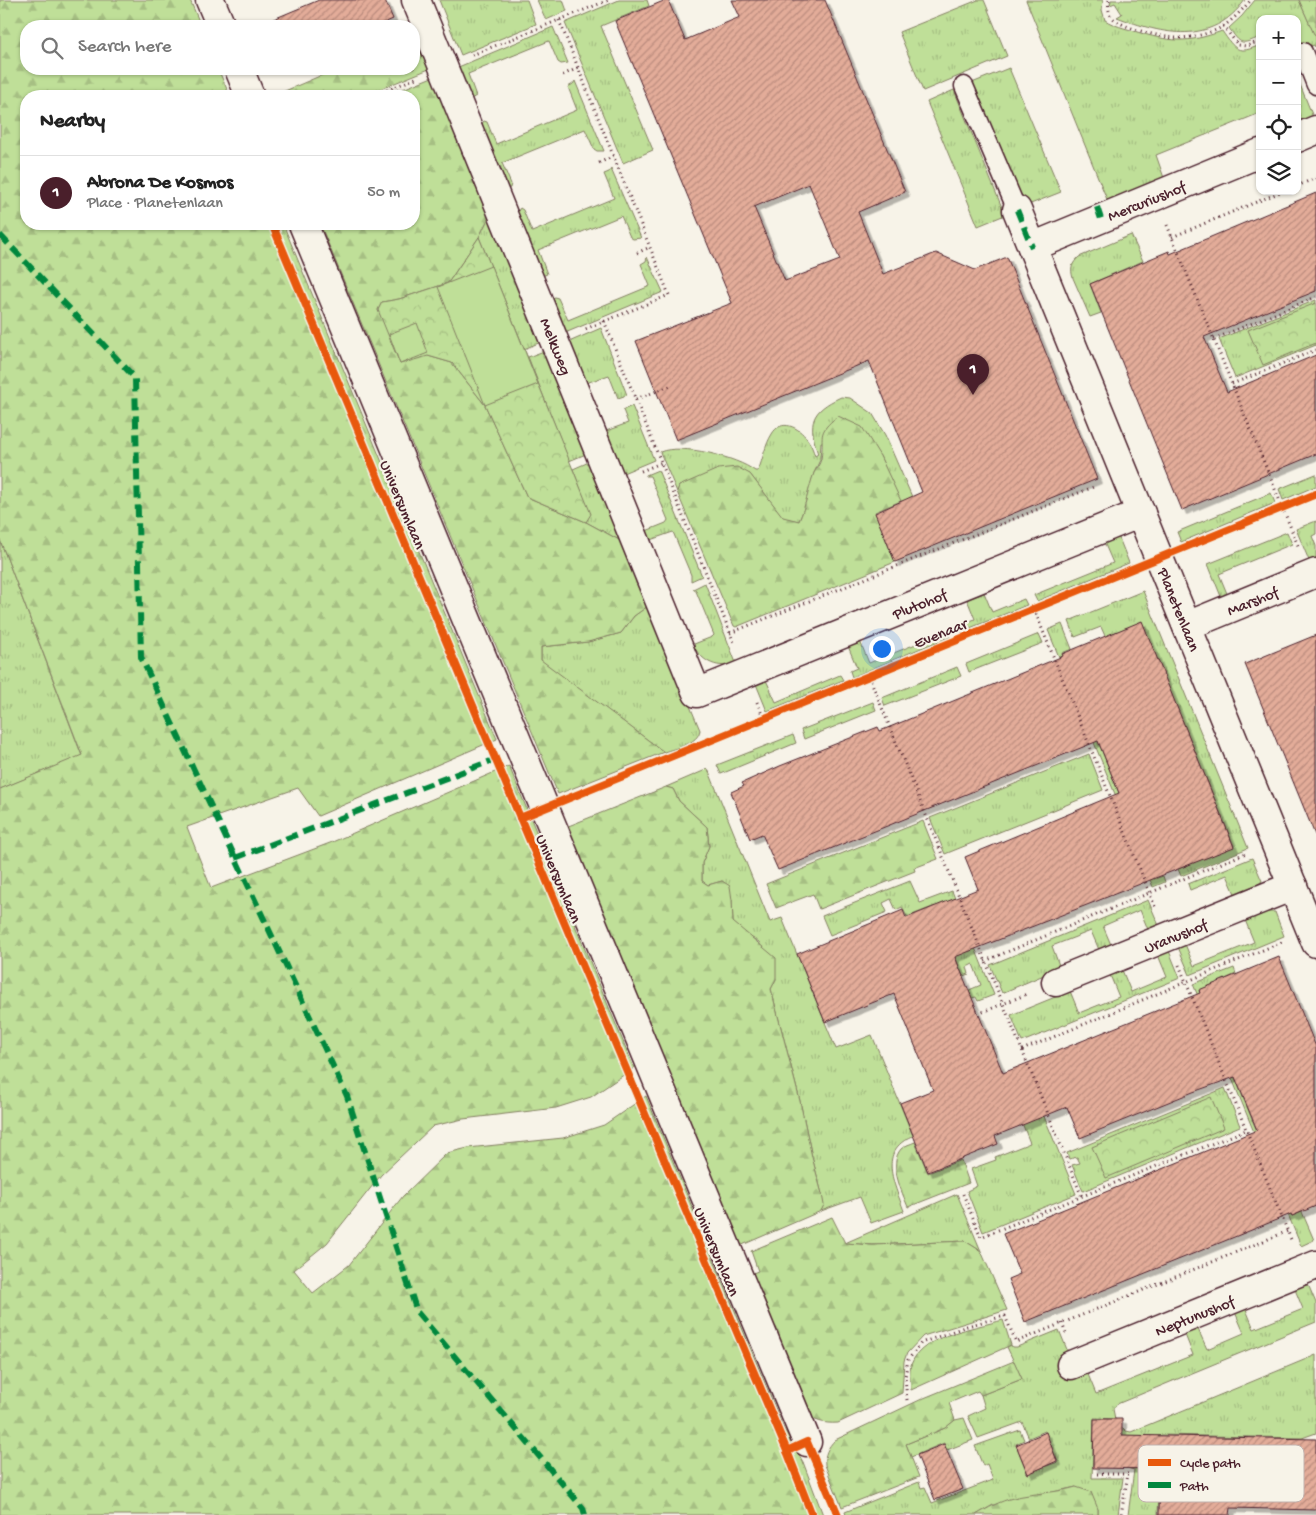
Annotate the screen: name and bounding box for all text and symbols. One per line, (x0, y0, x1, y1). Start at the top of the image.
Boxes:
map controls (1256, 15, 1301, 195)
button: + (1256, 15, 1301, 60)
search box (20, 20, 420, 75)
icon: search (38, 34, 66, 62)
text: Search here (78, 36, 172, 59)
button: − (1256, 60, 1301, 105)
button: locate (1256, 105, 1301, 150)
text: Nearby (40, 110, 105, 135)
button: layers (1256, 150, 1301, 195)
text: Abrona De Kosmos (87, 172, 233, 195)
street label: Mercuriushof (1106, 179, 1190, 227)
text: 1 (53, 184, 59, 203)
text: 50 m (367, 184, 400, 203)
text: Place · Planetenlaan (87, 195, 223, 214)
street label: Melkweg (534, 316, 574, 379)
pin: 1 (957, 354, 989, 395)
street label: Universumlaan (373, 458, 428, 553)
street label: Planetenlaan (1151, 565, 1202, 655)
street label: Marshof (1225, 584, 1283, 622)
street label: Plutohof (890, 586, 951, 626)
street label: Evenaar (912, 615, 972, 655)
your location (869, 636, 895, 662)
street label: Universumlaan (529, 832, 584, 927)
street label: Uranushof (1142, 917, 1212, 960)
street label: Universumlaan (687, 1205, 742, 1300)
street label: Neptunushof (1153, 1293, 1239, 1343)
legend (1138, 1445, 1304, 1502)
text: Cycle path (1180, 1456, 1241, 1473)
text: Path (1179, 1479, 1209, 1496)

